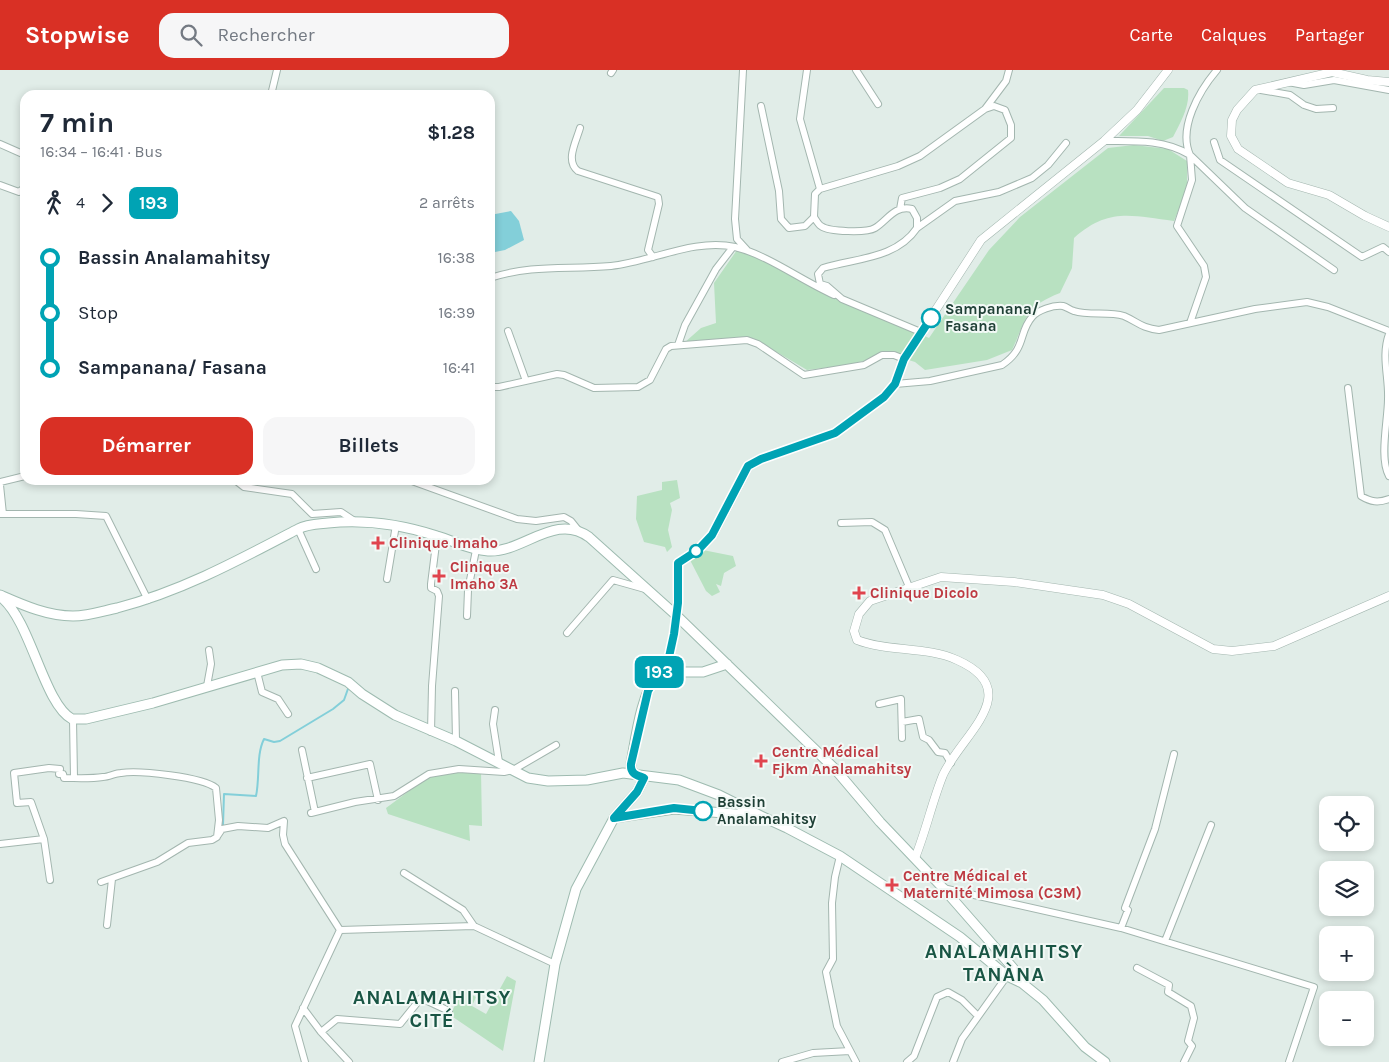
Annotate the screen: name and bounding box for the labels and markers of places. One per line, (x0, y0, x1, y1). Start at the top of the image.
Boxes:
place label: Sampanana/ Fasana (945, 300, 1039, 335)
marker: Sampanana/ Fasana (921, 308, 941, 328)
place label: Clinique Imaho (389, 534, 498, 552)
marker: Clinique Imaho (371, 536, 385, 550)
unlabelled marker (689, 544, 703, 558)
place label: Clinique Imaho 3A (450, 558, 519, 593)
marker: Clinique Imaho 3A (432, 569, 446, 583)
place label: Clinique Dicolo (870, 584, 978, 602)
marker: Clinique Dicolo (852, 586, 866, 600)
place label: Centre Médical Fjkm Analamahitsy (772, 743, 912, 778)
marker: Centre Médical Fjkm Analamahitsy (754, 754, 768, 768)
place label: Bassin Analamahitsy (717, 793, 817, 828)
marker: Bassin Analamahitsy (693, 801, 713, 821)
place label: Centre Médical et Maternité Mimosa (C3M) (903, 867, 1082, 902)
marker: Centre Médical et Maternité Mimosa (C3M) (885, 878, 899, 892)

